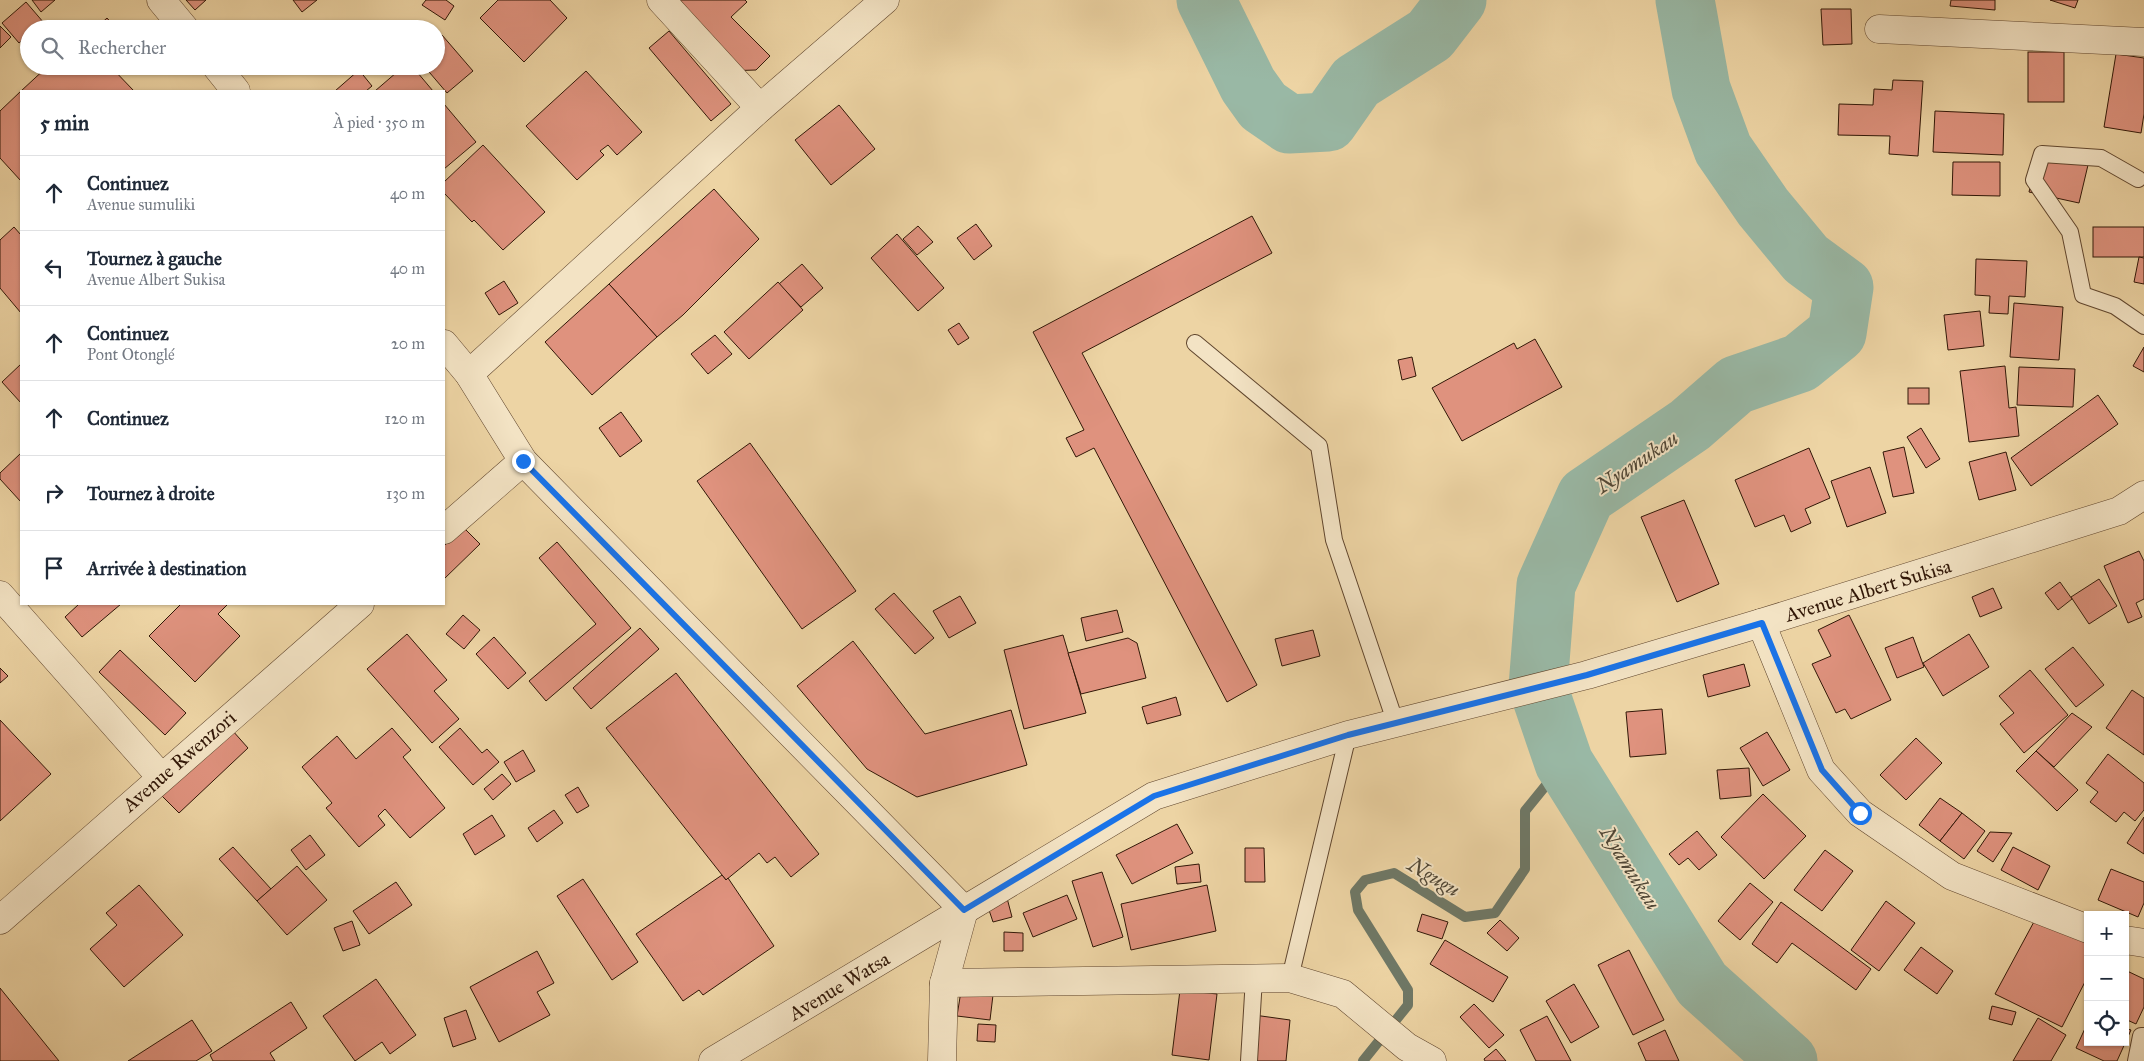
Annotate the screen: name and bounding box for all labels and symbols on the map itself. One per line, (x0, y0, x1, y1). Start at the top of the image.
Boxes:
water label: Nyamukau (1590, 425, 1683, 500)
route end (512, 450, 535, 473)
street label: Avenue Albert Sukisa (1781, 553, 1955, 627)
street label: Avenue Rwenzori (117, 705, 241, 817)
route start (1849, 802, 1872, 825)
water label: Nyamukau (1594, 820, 1666, 915)
water label: Ngugu (1402, 851, 1465, 903)
street label: Avenue Watsa (783, 946, 894, 1026)

